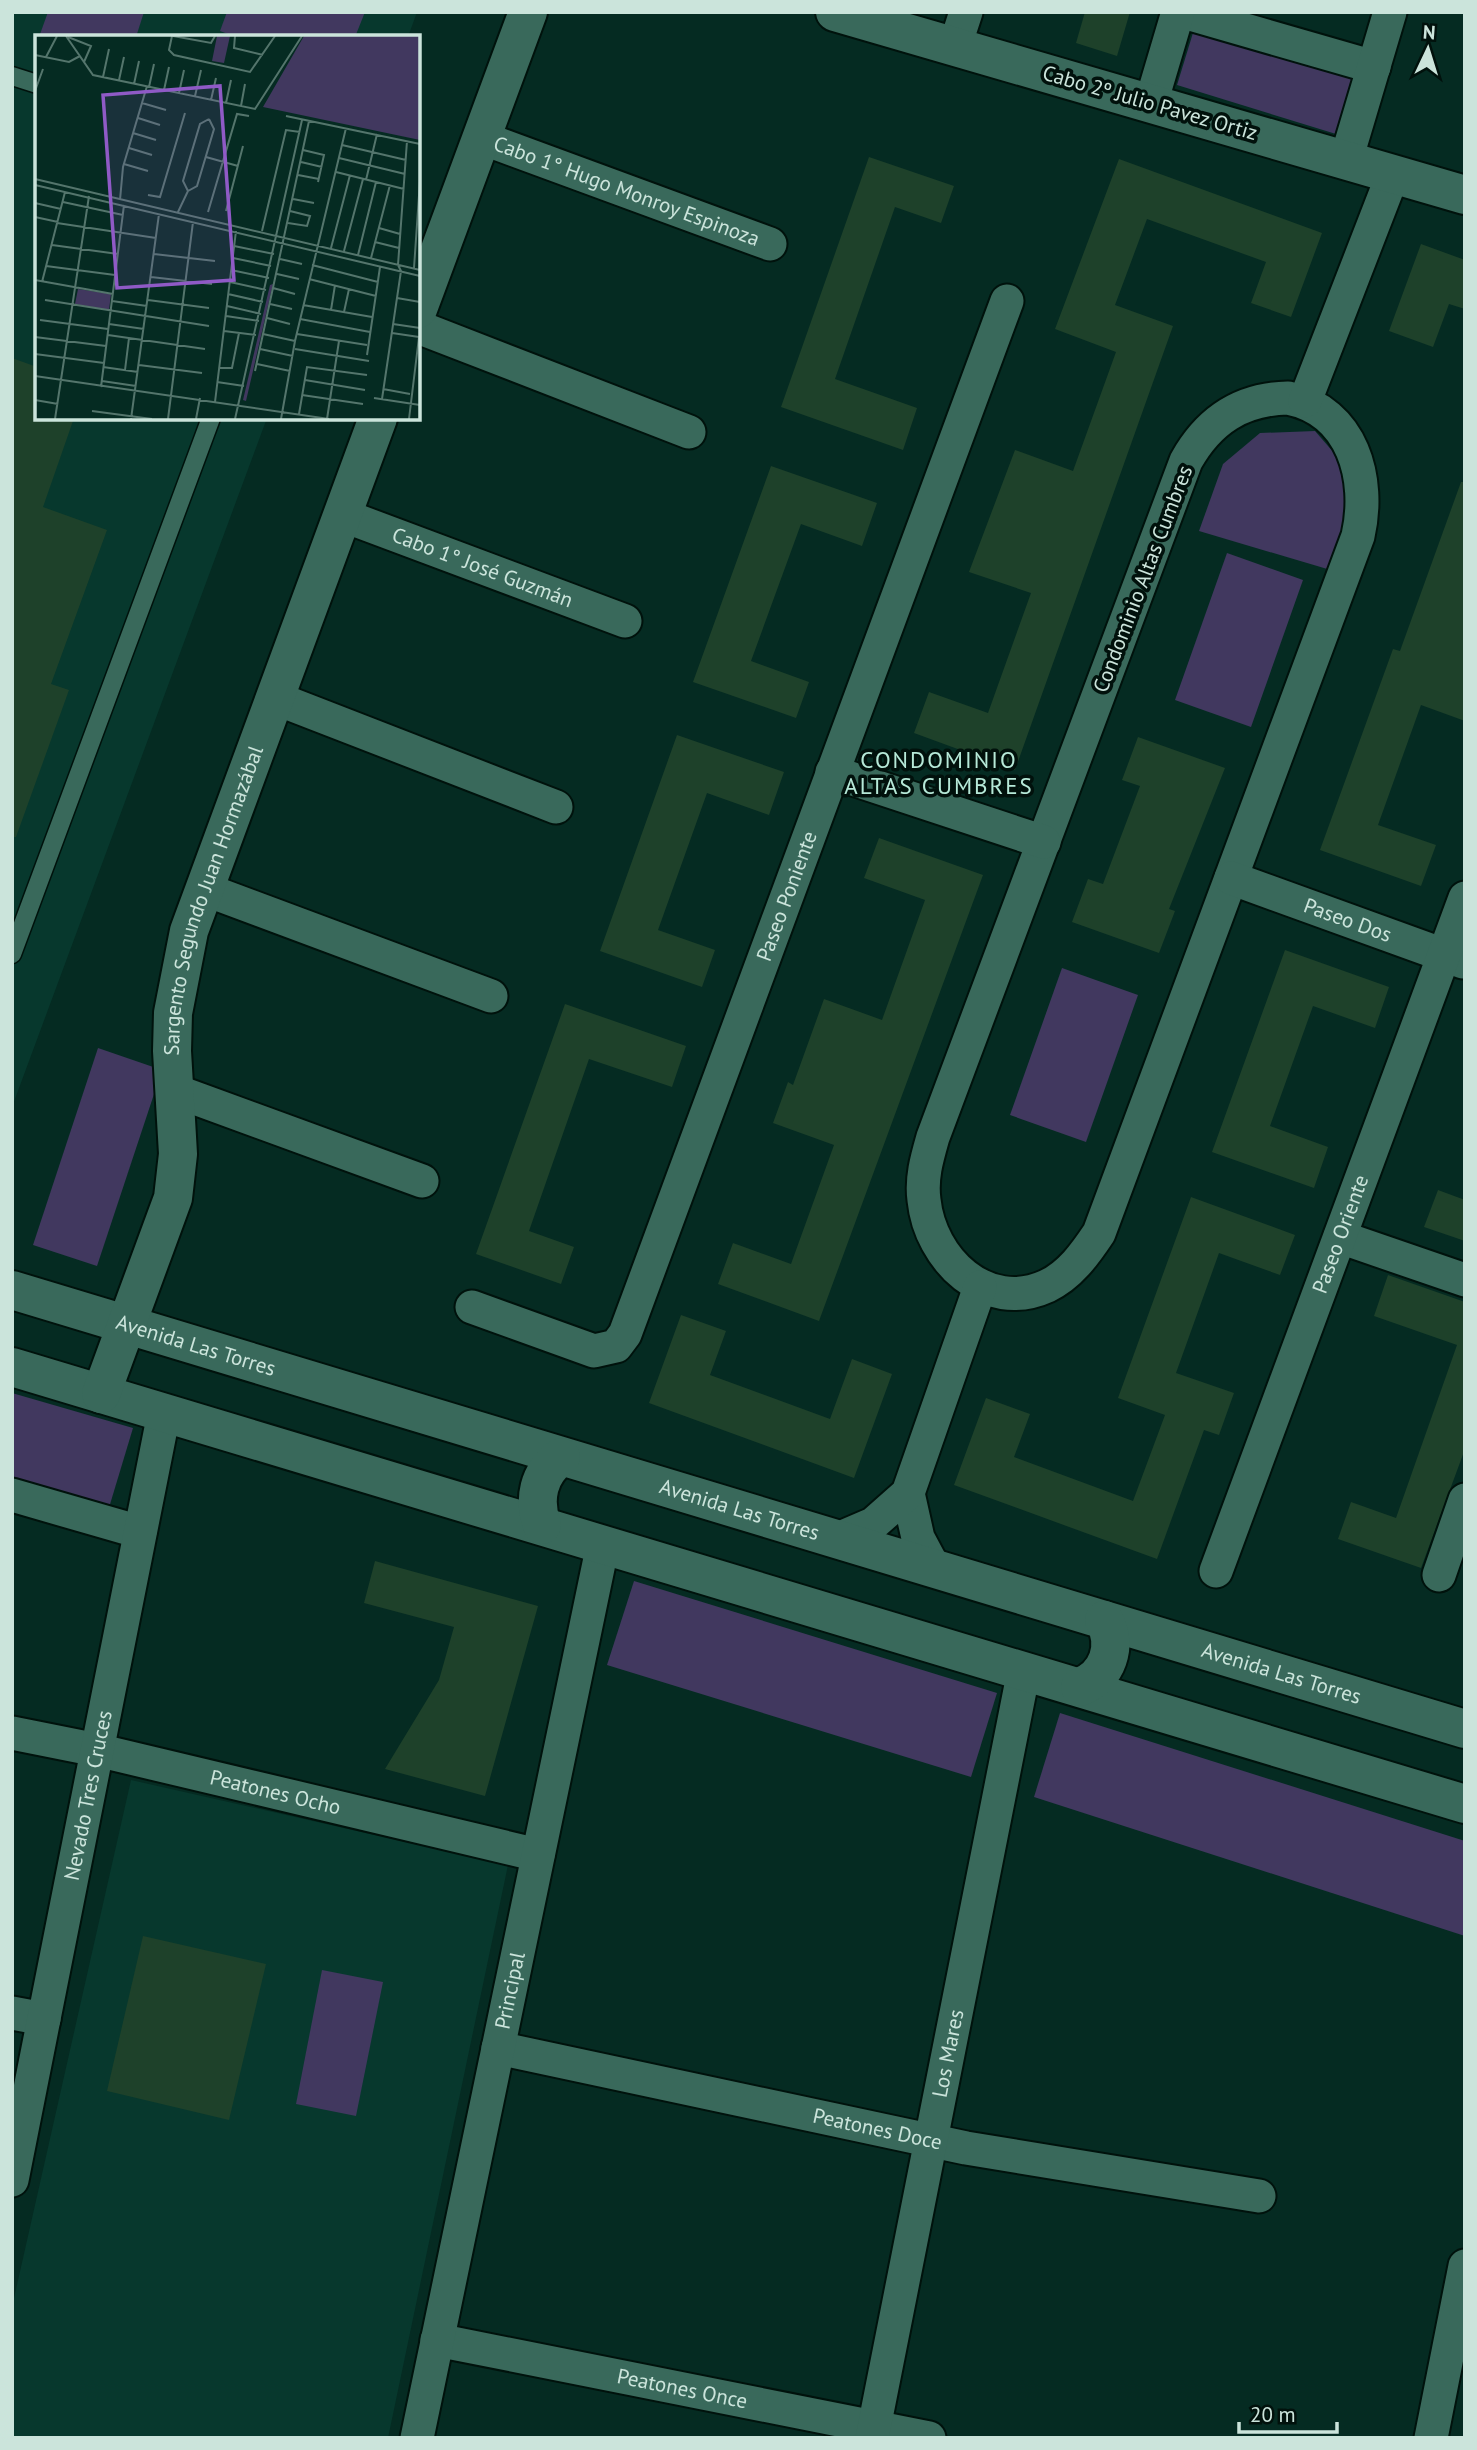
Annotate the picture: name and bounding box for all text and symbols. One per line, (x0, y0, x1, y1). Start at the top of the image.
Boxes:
north arrow (1393, 14, 1463, 84)
text: N (1422, 20, 1436, 44)
inset map (35, 35, 420, 420)
street label: Cabo 2º Julio Pavez Ortiz (1040, 59, 1261, 146)
street label: Cabo 1° Hugo Monroy Espinoza (490, 129, 763, 252)
street label: Condominio Altas Cumbres (1087, 462, 1198, 696)
street label: Cabo 1° José Guzmán (388, 521, 577, 613)
street label: Sargento Segundo Juan Hormazábal (158, 742, 269, 1056)
district label: CONDOMINIO ALTAS CUMBRES (844, 745, 1034, 800)
street label: Paseo Poniente (750, 827, 823, 965)
street label: Paseo Dos (1300, 891, 1395, 948)
street label: Paseo Oriente (1306, 1171, 1374, 1297)
street label: Avenida Las Torres (113, 1308, 279, 1382)
street label: Avenida Las Torres (657, 1472, 823, 1546)
street label: Avenida Las Torres (1198, 1636, 1365, 1710)
street label: Nevado Tres Cruces (58, 1708, 118, 1883)
street label: Peatones Ocho (207, 1763, 344, 1821)
street label: Principal (488, 1949, 531, 2032)
street label: Los Mares (926, 2007, 970, 2100)
street label: Peatones Doce (810, 2102, 945, 2156)
street label: Peatones Once (615, 2362, 750, 2415)
scale bar (1239, 2390, 1337, 2434)
text: 20 m (1250, 2401, 1296, 2428)

